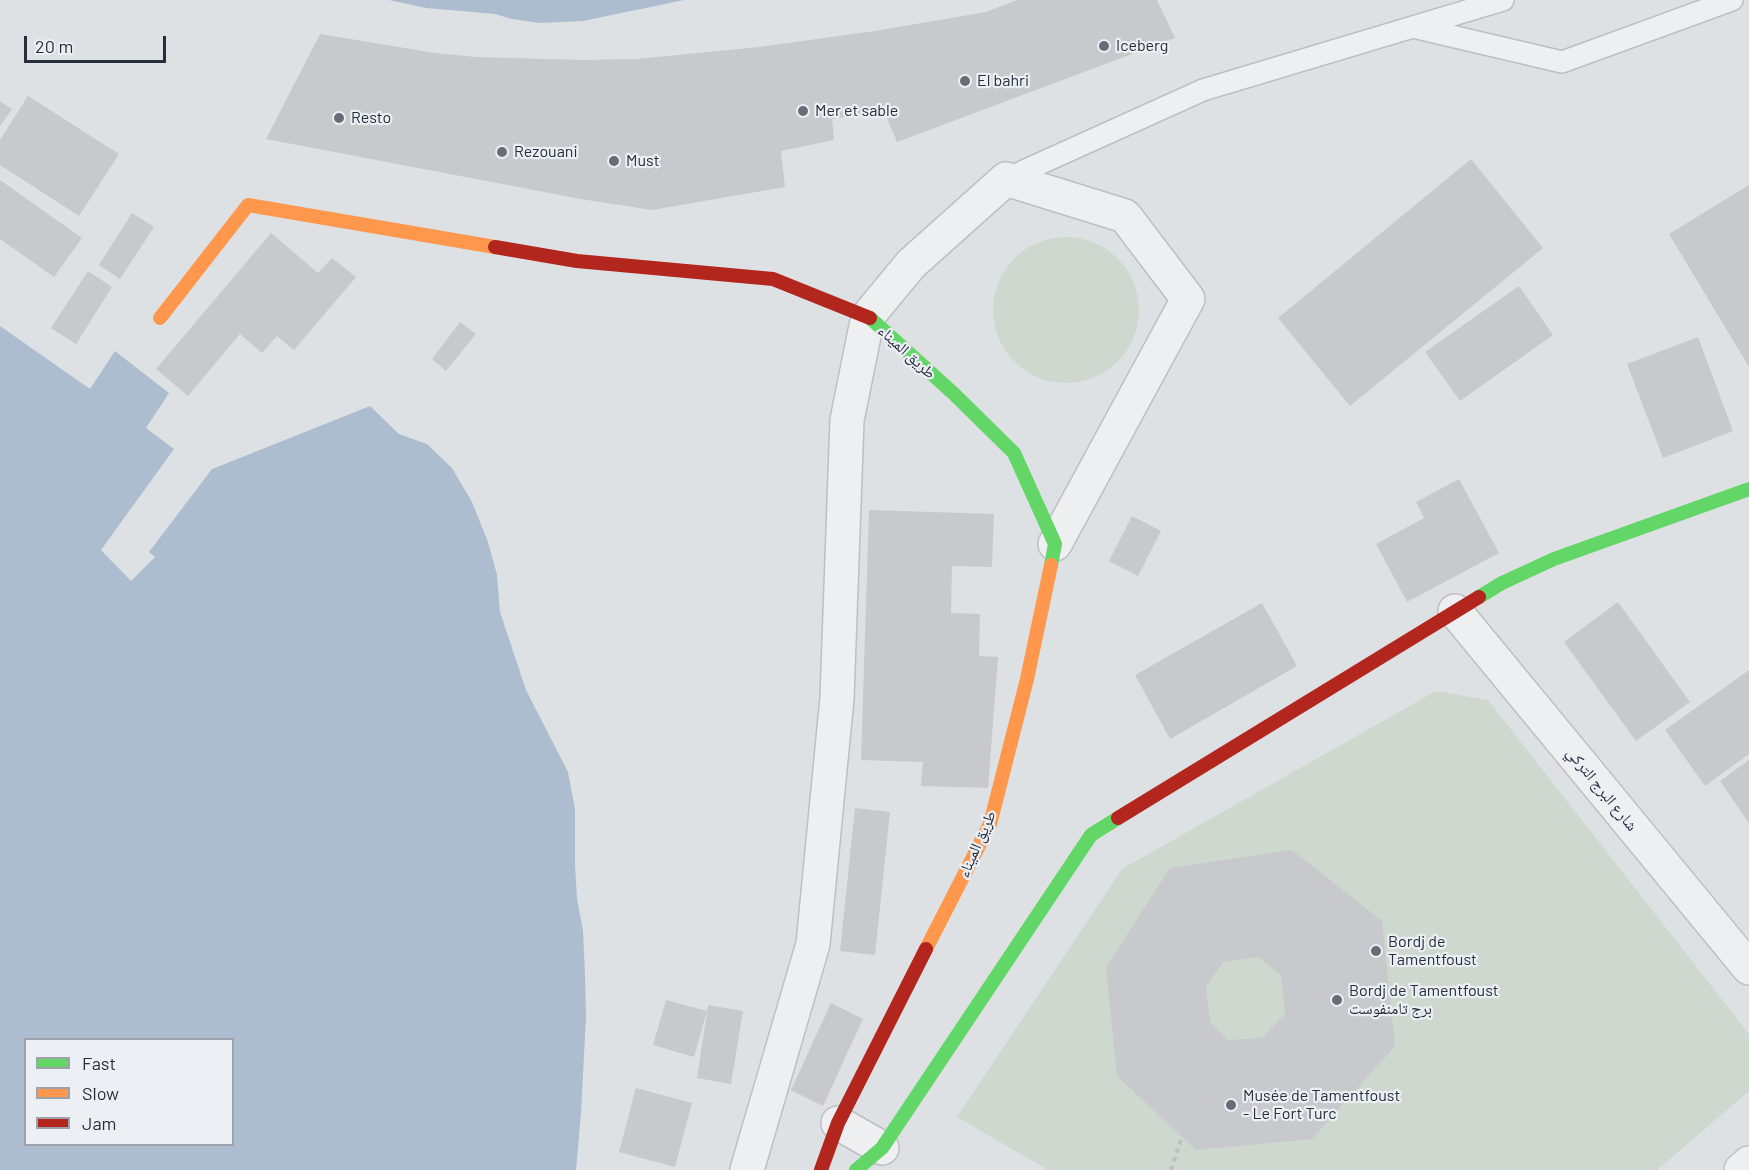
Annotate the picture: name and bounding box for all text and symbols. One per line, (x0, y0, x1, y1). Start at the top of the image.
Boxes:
scale bar (27, 24, 170, 62)
text: 20 m (35, 35, 73, 57)
place label: Iceberg (1116, 36, 1168, 56)
marker: Iceberg (1097, 39, 1111, 53)
place label: El bahri (977, 71, 1029, 91)
marker: El bahri (958, 74, 972, 88)
place label: Mer et sable (815, 101, 898, 121)
marker: Mer et sable (796, 104, 810, 118)
place label: Resto (351, 108, 391, 128)
marker: Resto (332, 111, 346, 125)
place label: Rezouani (514, 142, 578, 162)
marker: Rezouani (495, 145, 509, 159)
place label: Must (626, 151, 660, 171)
marker: Must (607, 154, 621, 168)
street label: طريق الميناء (874, 321, 940, 383)
street label: شارع البرج التركي (1562, 743, 1642, 835)
street label: طريق الميناء (954, 808, 1000, 880)
place label: Bordj de Tamentfoust (1388, 932, 1477, 970)
marker: Bordj de Tamentfoust (1369, 944, 1383, 958)
place label: Bordj de Tamentfoust برج تامنفوست (1349, 981, 1499, 1019)
marker: Bordj de Tamentfoust برج تامنفوست (1330, 993, 1344, 1007)
legend (24, 1038, 234, 1146)
text: Fast (82, 1052, 116, 1074)
text: Slow (82, 1082, 119, 1104)
place label: Musée de Tamentfoust - Le Fort Turc (1243, 1086, 1400, 1124)
marker: Musée de Tamentfoust - Le Fort Turc (1224, 1098, 1238, 1112)
text: Jam (82, 1112, 116, 1134)

